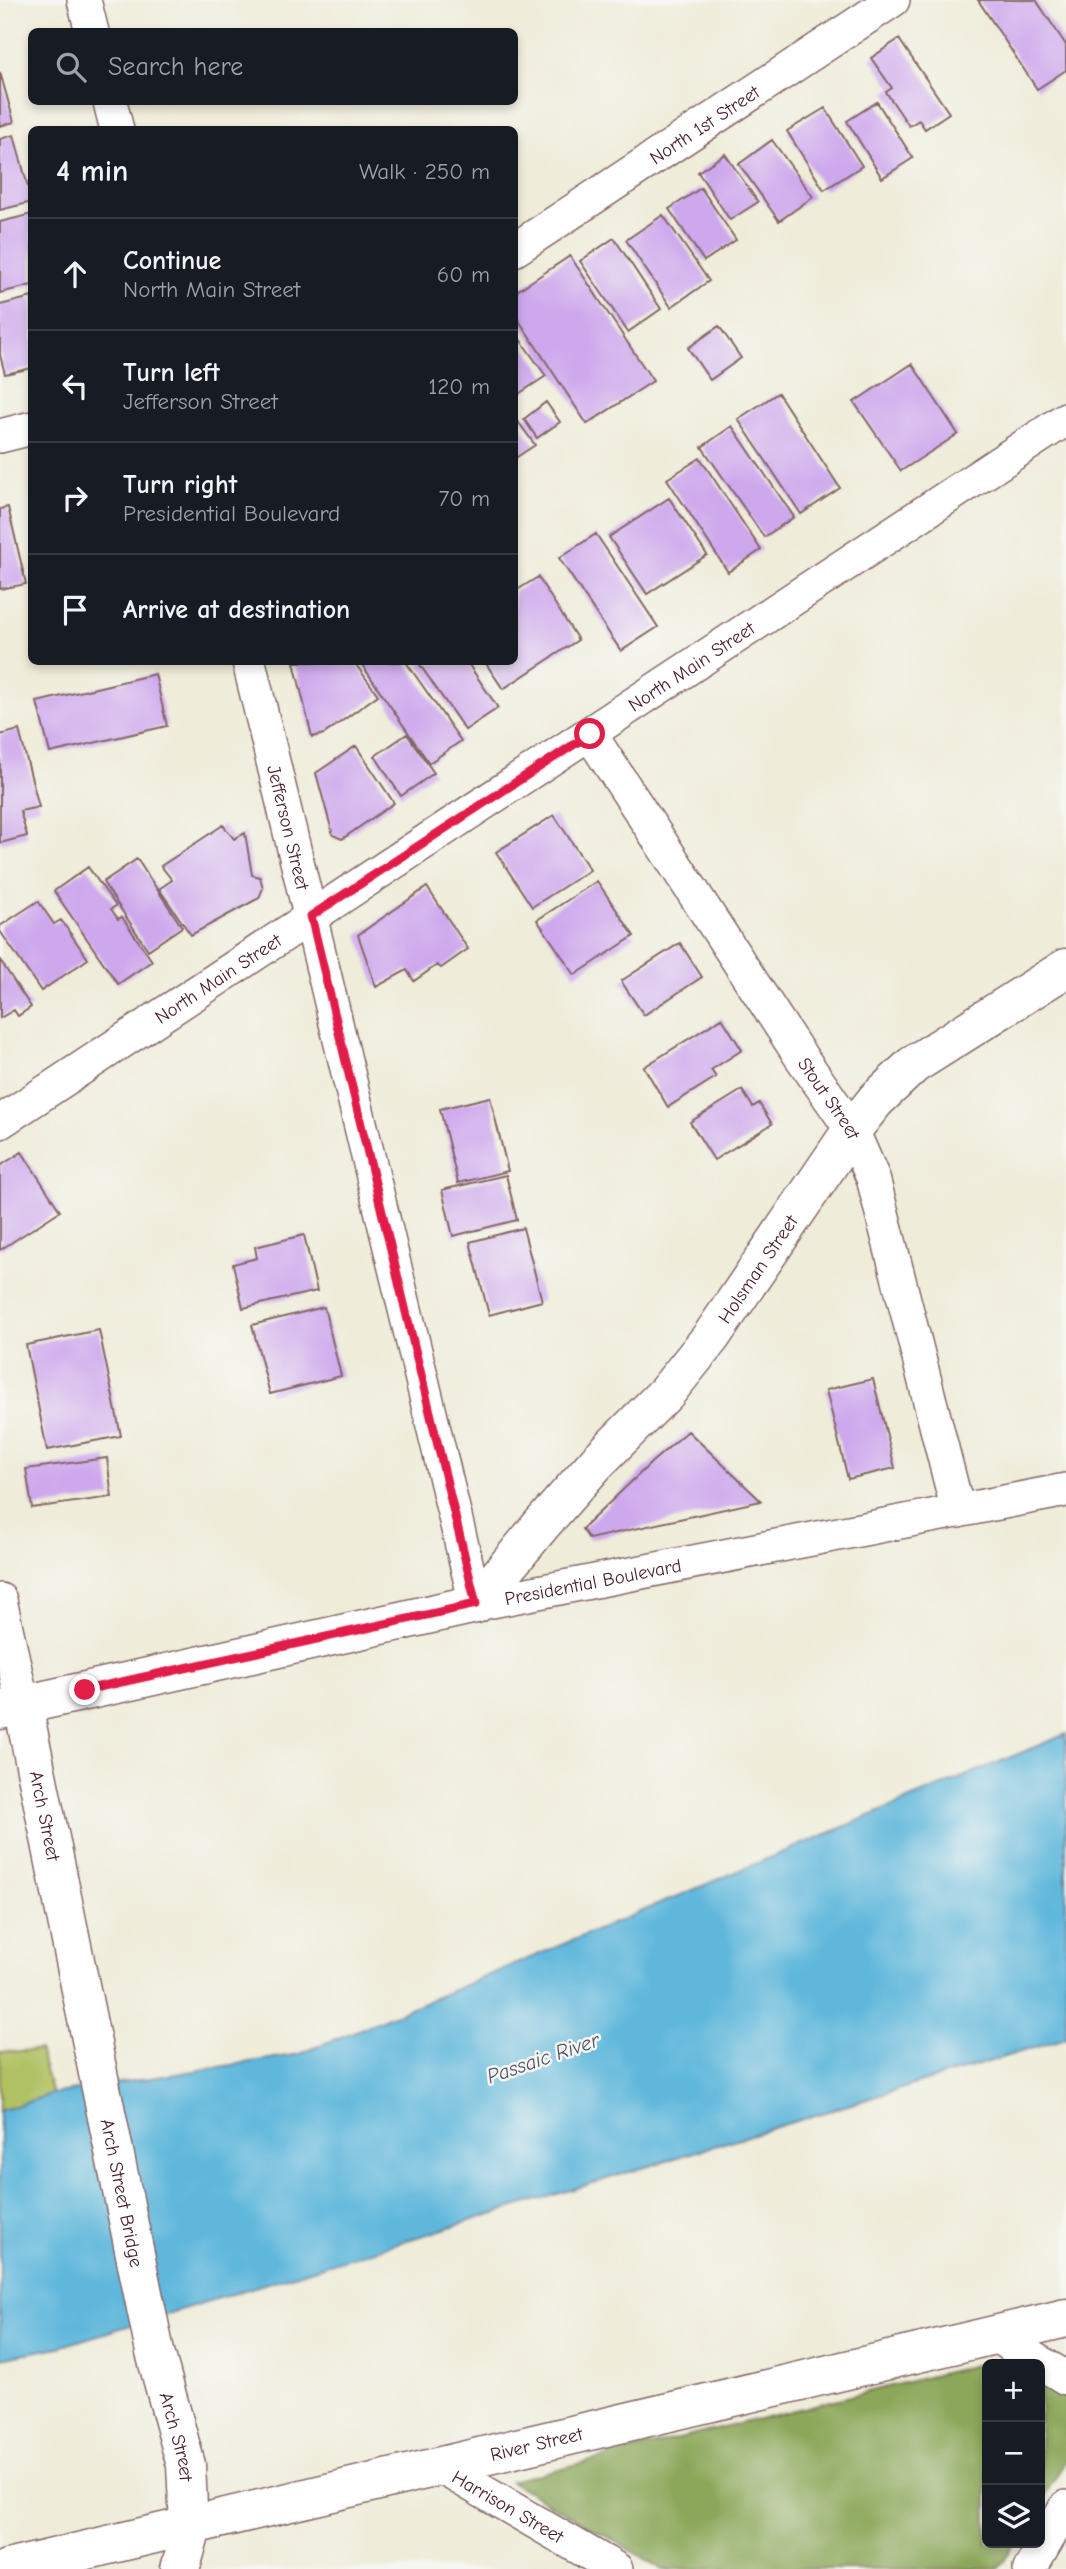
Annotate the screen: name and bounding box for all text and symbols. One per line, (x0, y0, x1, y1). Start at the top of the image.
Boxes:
search box (28, 28, 518, 105)
icon: search (52, 48, 90, 86)
text: Search here (108, 52, 243, 82)
street label: North 1st Street (646, 81, 764, 169)
text: 4 min (56, 154, 128, 189)
text: Walk · 250 m (359, 158, 490, 185)
text: Continue (123, 246, 221, 276)
icon: ahead (56, 255, 94, 293)
text: 60 m (437, 261, 490, 288)
text: North Main Street (123, 276, 300, 303)
text: Turn left (123, 358, 220, 388)
icon: left (56, 367, 94, 405)
text: 120 m (428, 373, 490, 400)
text: Jefferson Street (123, 388, 278, 415)
text: Turn right (123, 470, 237, 500)
icon: right (56, 479, 94, 517)
text: 70 m (438, 485, 490, 512)
text: Presidential Boulevard (123, 500, 340, 527)
icon: arrive (56, 591, 94, 629)
text: Arrive at destination (123, 595, 350, 625)
street label: North Main Street (624, 617, 760, 717)
route start (574, 718, 605, 749)
street label: Jefferson Street (262, 763, 314, 893)
street label: North Main Street (151, 929, 286, 1029)
street label: Stout Street (793, 1054, 865, 1143)
street label: Holsman Street (714, 1211, 803, 1328)
street label: Presidential Boulevard (503, 1555, 683, 1610)
route end (69, 1674, 100, 1705)
street label: Arch Street (25, 1769, 64, 1863)
water label: Passaic River (484, 2027, 604, 2088)
street label: Arch Street Bridge (96, 2117, 147, 2269)
map controls (982, 2359, 1045, 2548)
button: + (982, 2359, 1045, 2422)
street label: Arch Street (155, 2390, 197, 2482)
button: − (982, 2422, 1045, 2485)
street label: River Street (488, 2423, 586, 2466)
street label: Harrison Street (448, 2466, 568, 2548)
button: layers (982, 2485, 1045, 2548)

